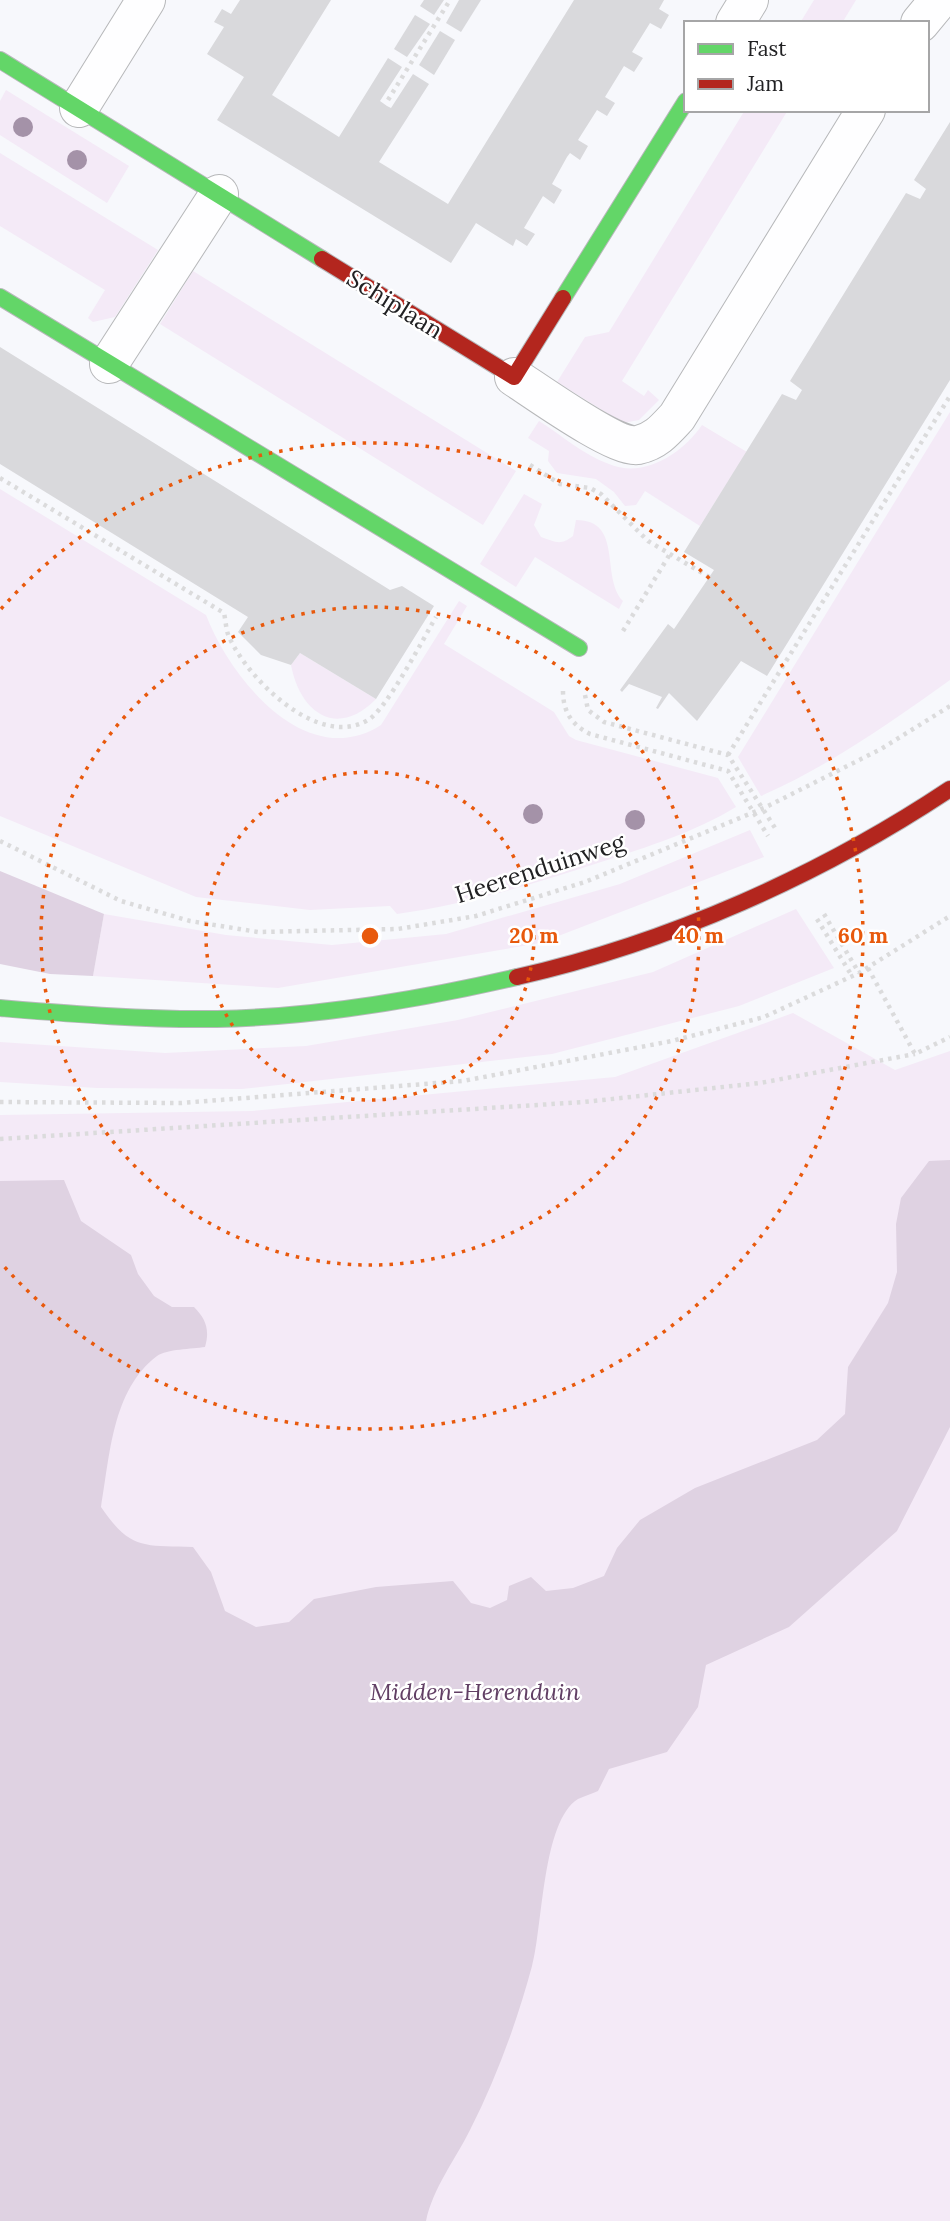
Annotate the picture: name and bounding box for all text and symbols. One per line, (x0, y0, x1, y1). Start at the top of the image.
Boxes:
legend (684, 21, 929, 112)
text: Fast (747, 35, 787, 62)
text: Jam (746, 70, 784, 97)
street label: Schiplaan (341, 262, 449, 346)
street label: Heerenduinweg (451, 826, 630, 910)
text: 20 m (509, 922, 559, 949)
text: 40 m (674, 922, 724, 949)
text: 60 m (838, 922, 888, 949)
centre of rings (358, 924, 382, 948)
park label: Midden-Herenduin (370, 1676, 580, 1707)

